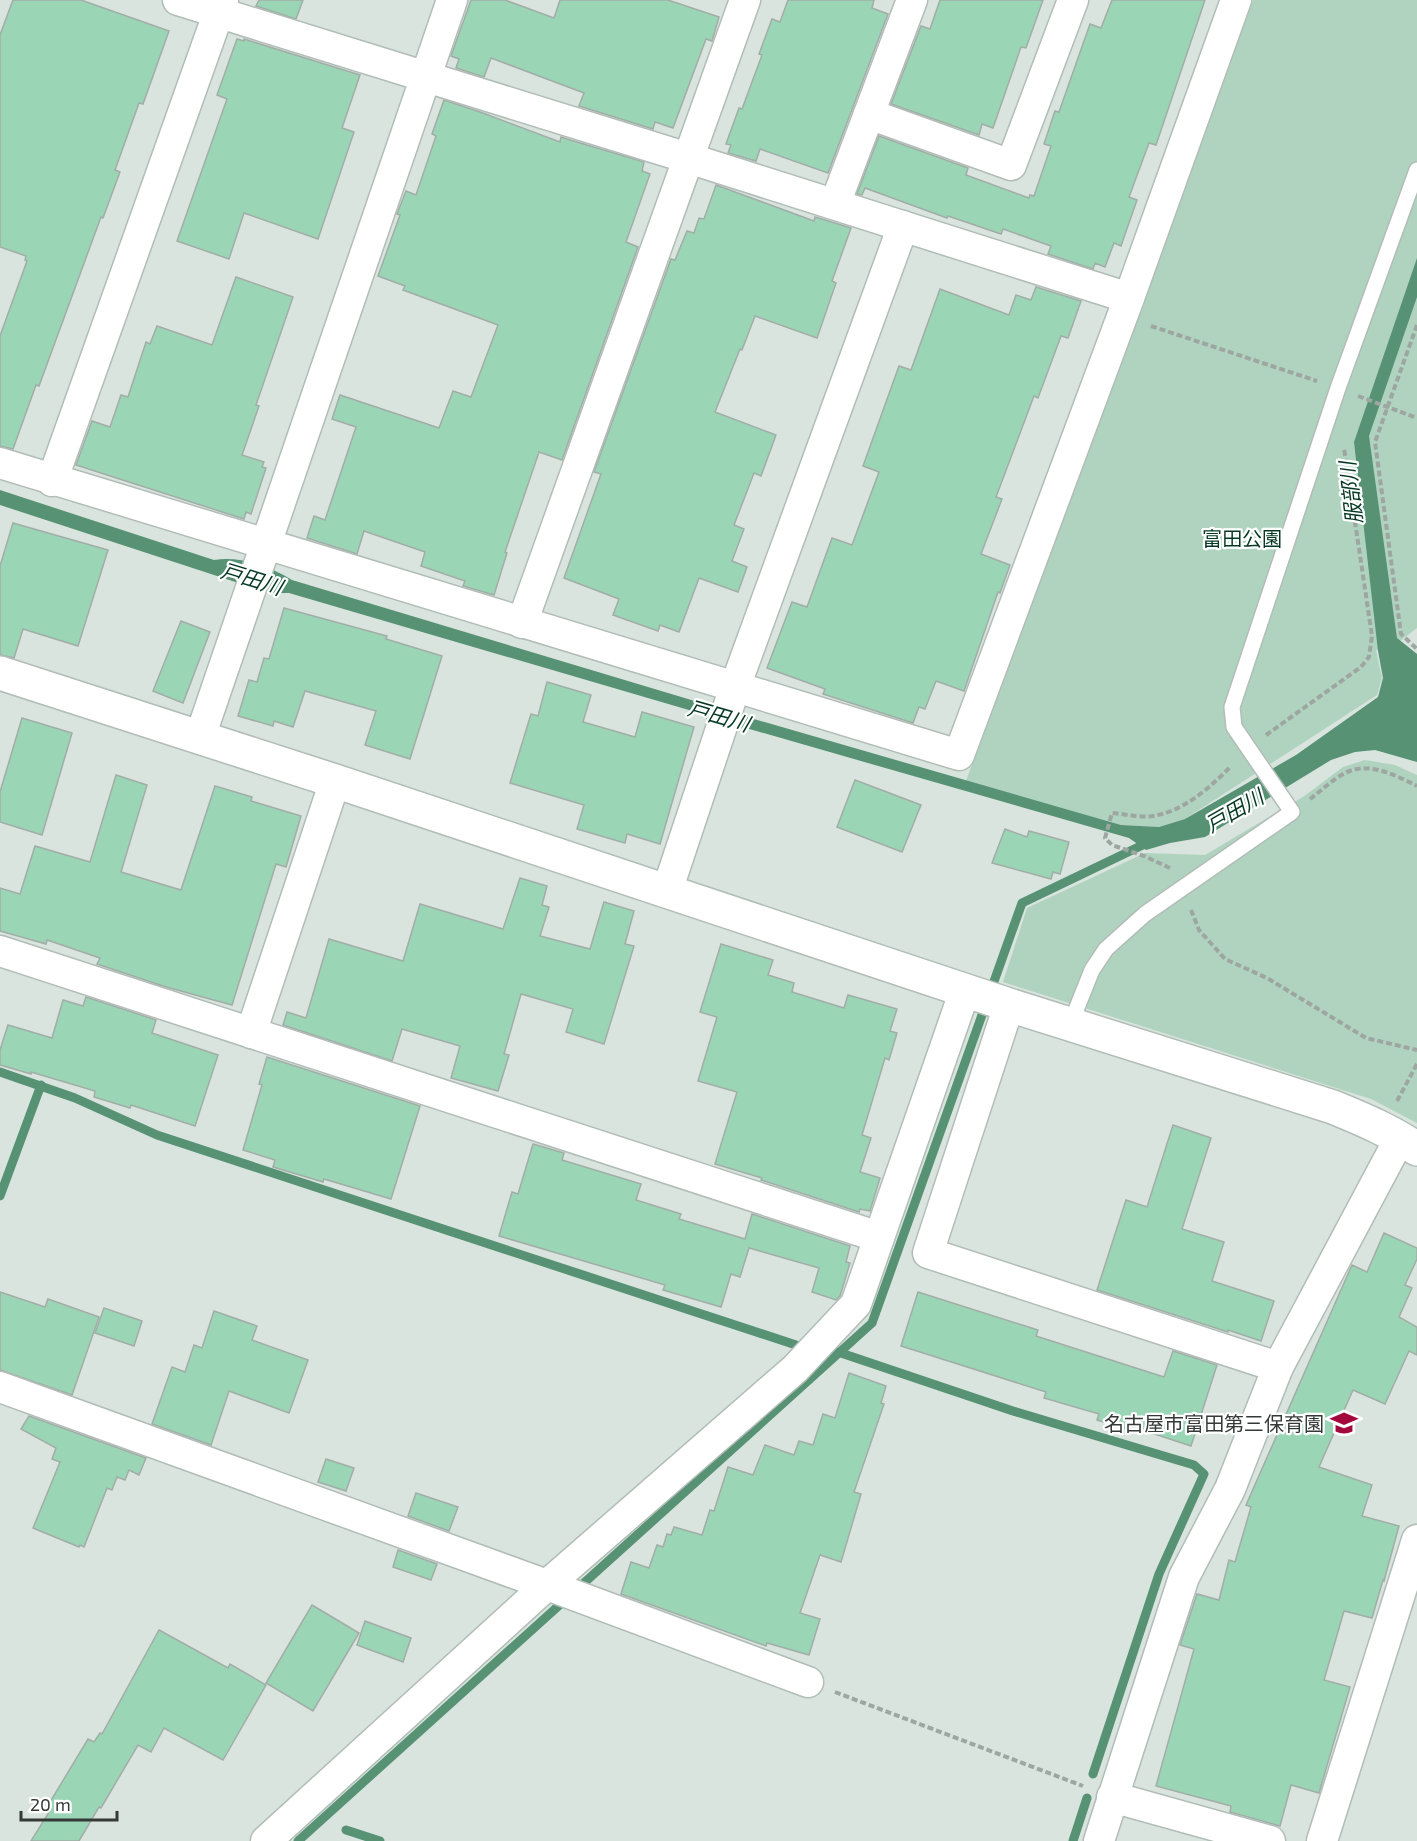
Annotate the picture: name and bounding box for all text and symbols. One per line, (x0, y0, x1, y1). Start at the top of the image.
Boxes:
water label: 服部川 (1334, 458, 1366, 526)
park label: 富田公園 (1202, 526, 1282, 550)
water label: 戸田川 (218, 557, 288, 600)
water label: 戸田川 (685, 694, 755, 736)
water label: 戸田川 (1200, 782, 1269, 837)
school or university icon: 名古屋市富田第三保育園 (1329, 1408, 1359, 1438)
place label: 名古屋市富田第三保育園 (1104, 1411, 1324, 1435)
scale bar (21, 1784, 117, 1822)
text: 20 m (30, 1793, 71, 1815)

